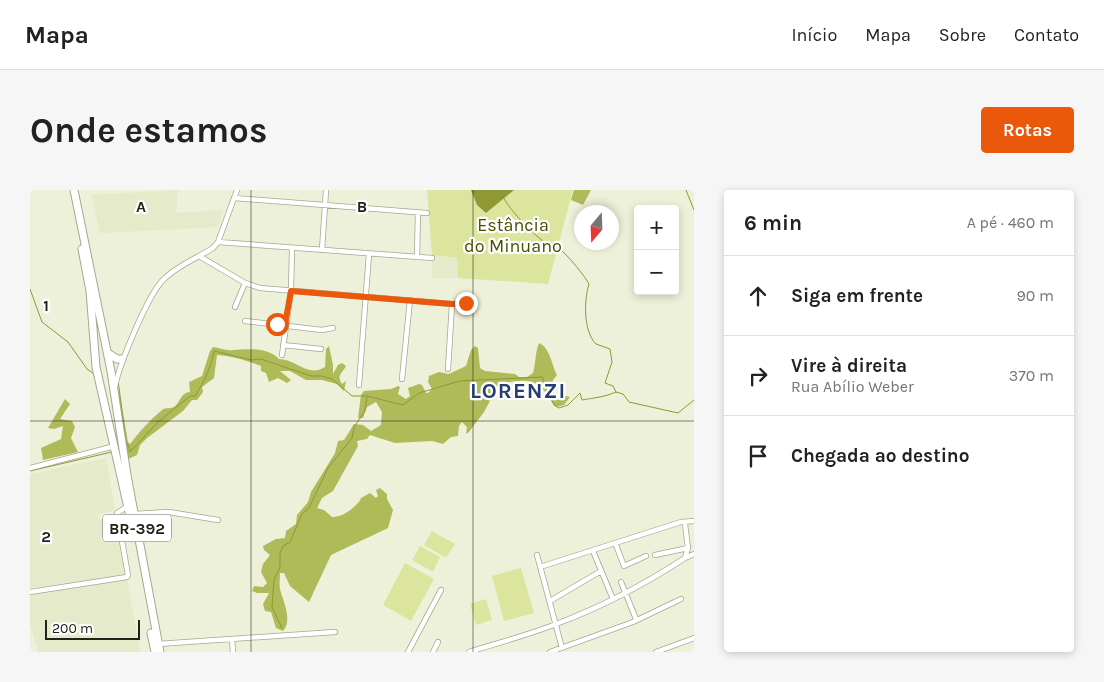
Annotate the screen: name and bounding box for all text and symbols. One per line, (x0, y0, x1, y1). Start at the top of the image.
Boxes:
text: Mapa (25, 21, 89, 49)
text: Início (791, 24, 837, 46)
text: Mapa (865, 24, 911, 46)
text: Sobre (939, 24, 986, 46)
text: Contato (1014, 24, 1079, 46)
button: Rotas (981, 107, 1074, 153)
text: Onde estamos (30, 110, 267, 151)
text: A (136, 197, 146, 216)
text: B (357, 197, 367, 216)
north arrow (574, 205, 619, 250)
map controls (634, 205, 679, 295)
button: + (634, 205, 679, 250)
text: 6 min (744, 211, 802, 235)
text: A pé · 460 m (967, 213, 1054, 232)
park label: Estância do Minuano (464, 214, 562, 257)
button: − (634, 250, 679, 295)
icon: ahead (744, 282, 772, 310)
text: Siga em frente (791, 285, 923, 307)
text: 90 m (1016, 286, 1054, 305)
route end (455, 292, 478, 315)
text: 1 (43, 296, 49, 315)
route start (266, 313, 289, 336)
text: Vire à direita (791, 355, 907, 377)
icon: right (744, 362, 772, 390)
text: 370 m (1009, 366, 1054, 385)
text: Rua Abílio Weber (791, 377, 914, 396)
district label: LORENZI (470, 378, 566, 404)
icon: arrive (744, 442, 772, 470)
text: Chegada ao destino (791, 445, 969, 467)
road number: BR-392 (103, 514, 171, 542)
text: 2 (41, 527, 51, 546)
scale bar (45, 617, 140, 640)
text: 200 m (52, 620, 93, 637)

